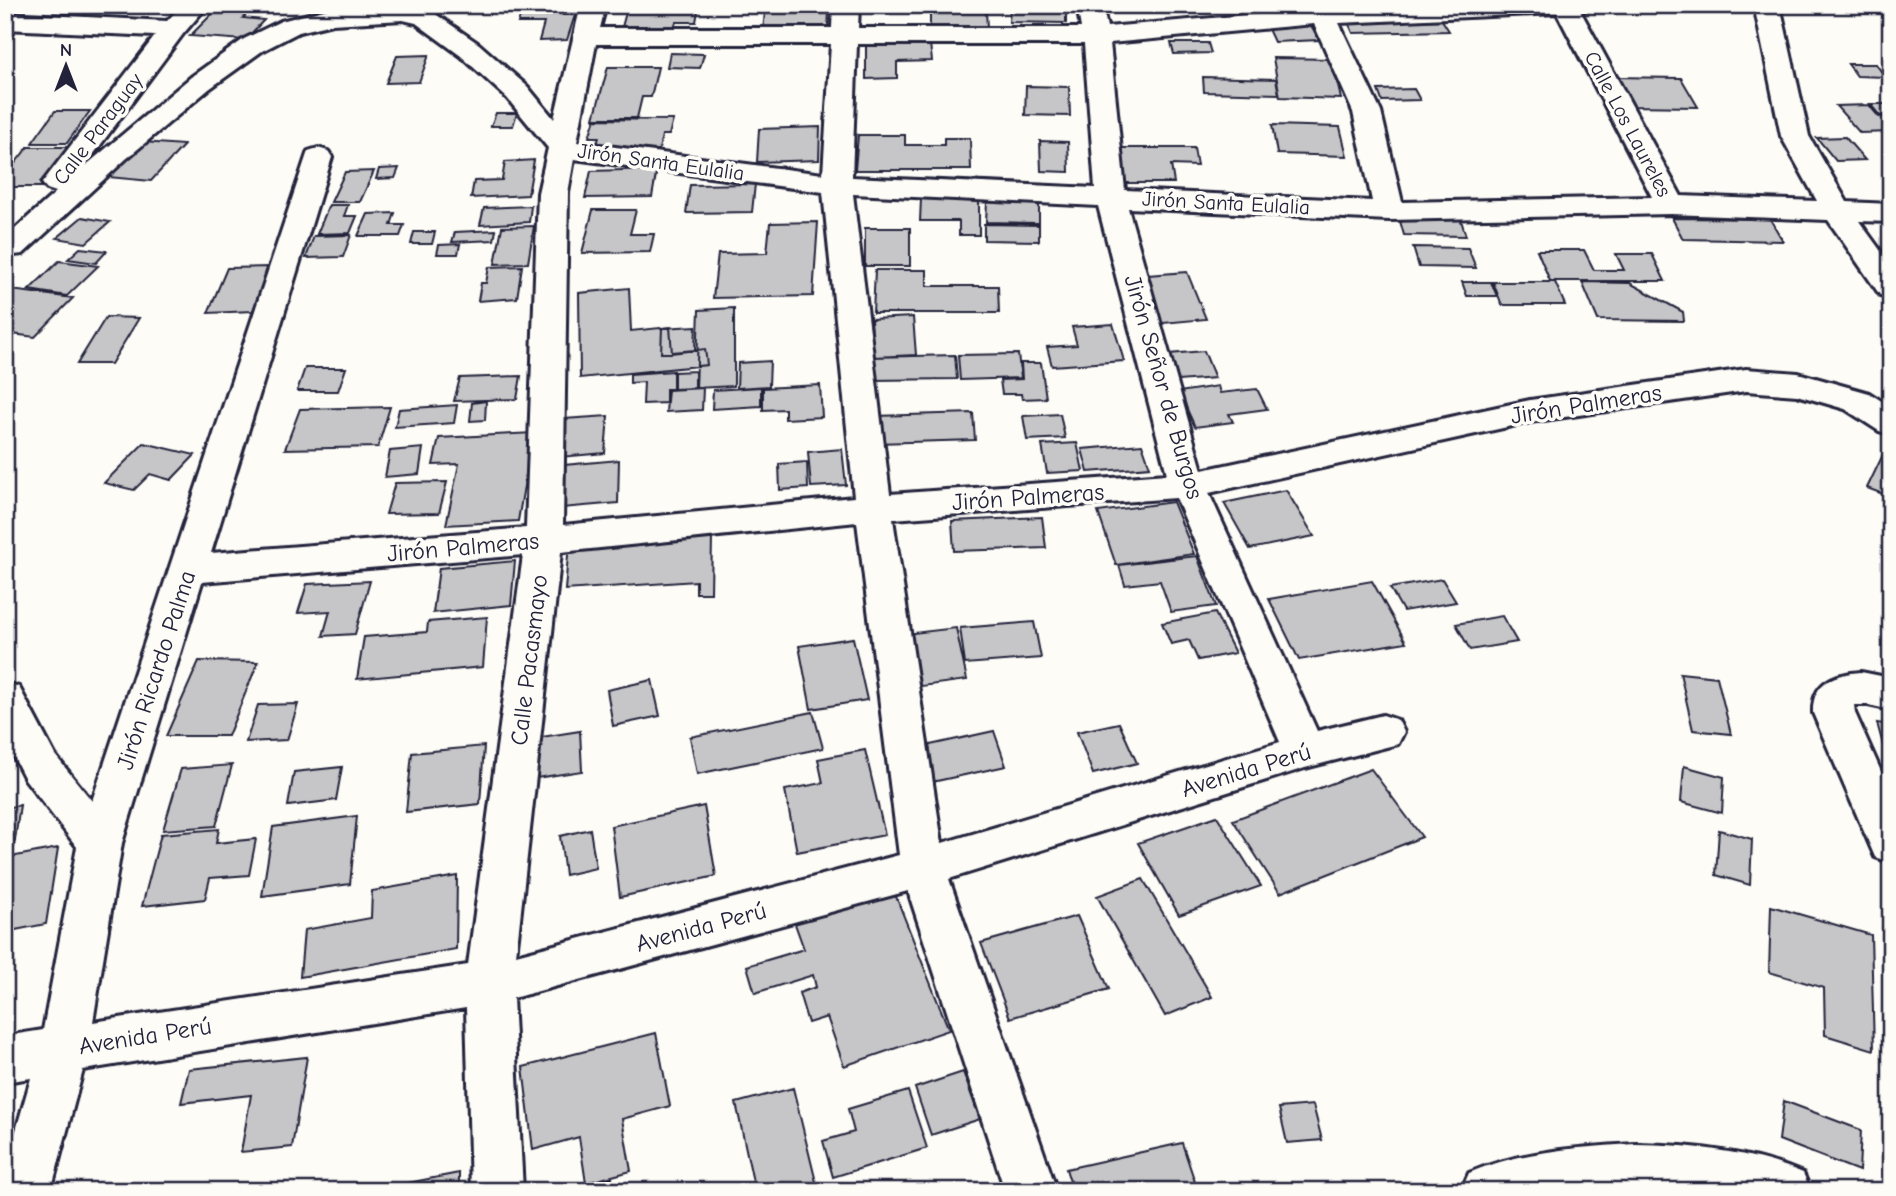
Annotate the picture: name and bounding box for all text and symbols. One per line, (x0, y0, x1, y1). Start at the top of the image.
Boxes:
north arrow (32, 32, 102, 102)
text: N (60, 39, 72, 61)
street label: Calle Los Laureles (1580, 47, 1676, 201)
street label: Calle Paraguay (48, 68, 148, 189)
street label: Jirón Santa Eulalia (576, 138, 746, 186)
street label: Jirón Santa Eulalia (1141, 187, 1311, 219)
street label: Jirón Señor de Burgos (1119, 272, 1209, 502)
street label: Jirón Palmeras (1508, 378, 1664, 430)
street label: Jirón Palmeras (951, 478, 1105, 516)
street label: Jirón Palmeras (386, 526, 540, 568)
street label: Jirón Ricardo Palma (111, 567, 201, 773)
street label: Calle Pacasmayo (505, 573, 553, 747)
street label: Avenida Perú (1178, 737, 1314, 803)
street label: Avenida Perú (633, 896, 769, 958)
street label: Avenida Perú (77, 1012, 213, 1060)

